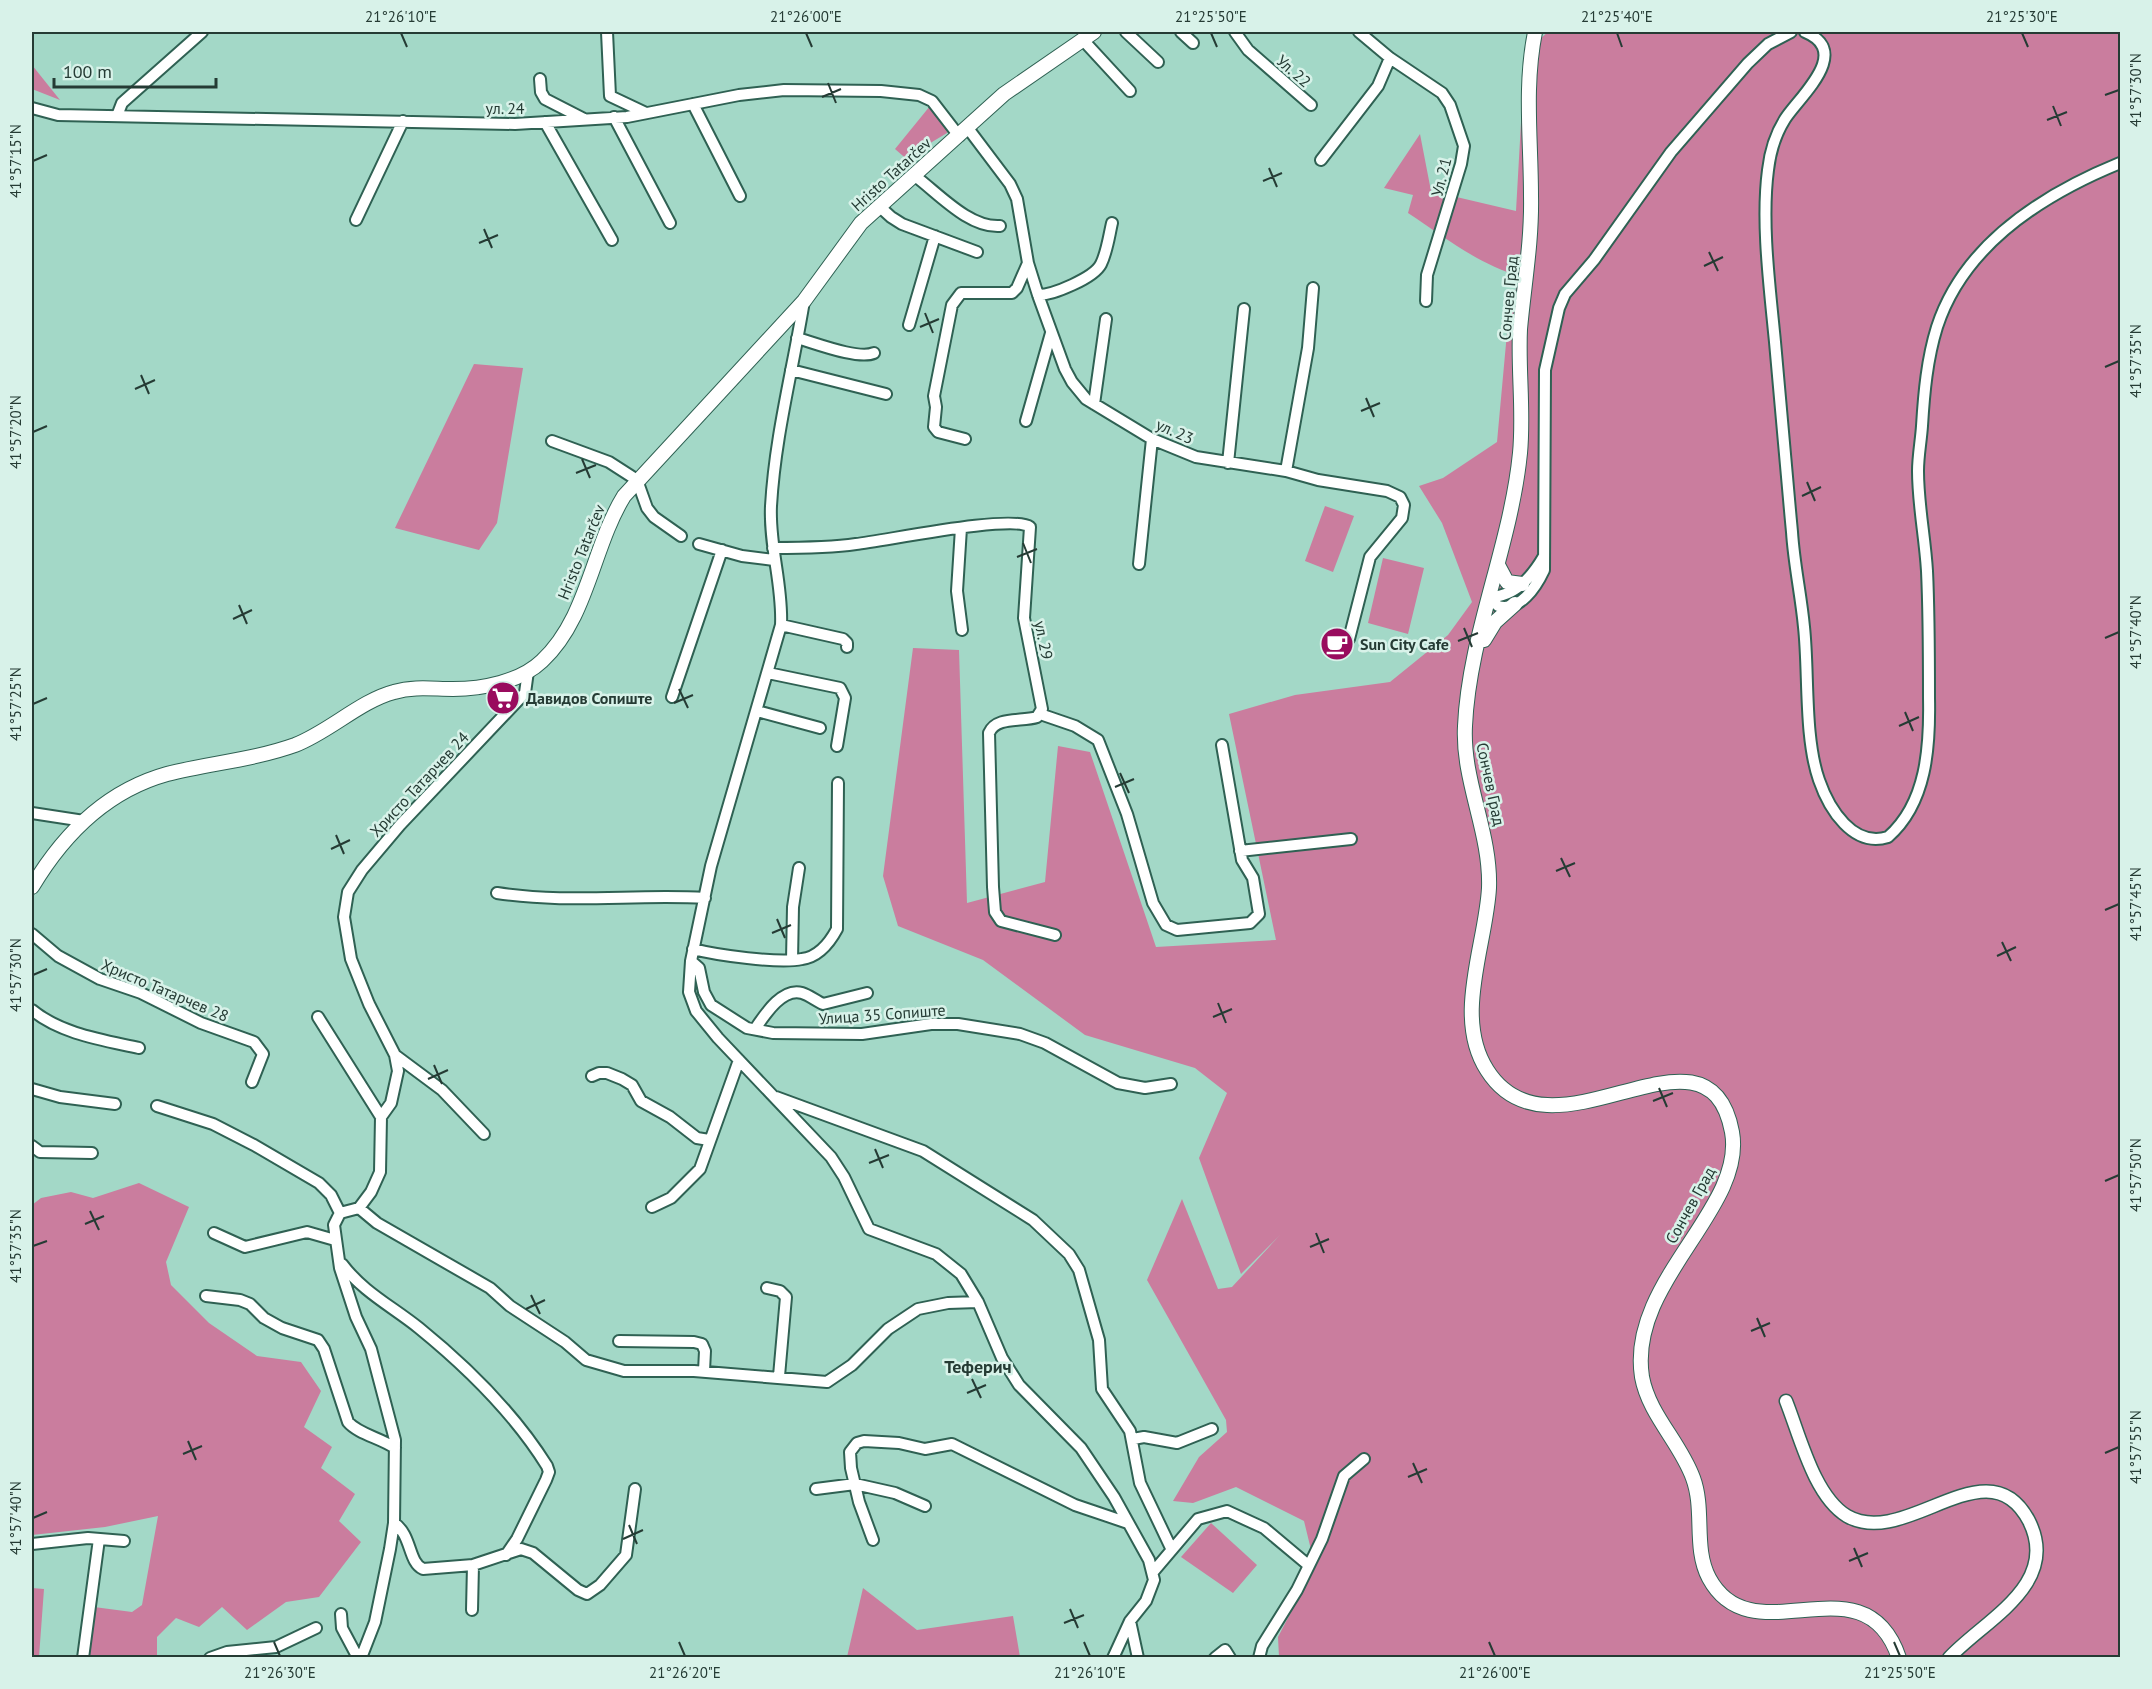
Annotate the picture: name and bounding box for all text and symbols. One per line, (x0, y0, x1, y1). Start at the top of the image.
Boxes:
text: 21°26'10"E (365, 7, 437, 26)
text: 21°26'00"E (770, 7, 842, 26)
text: 21°25'50"E (1175, 7, 1247, 26)
text: 21°25'40"E (1581, 7, 1653, 26)
text: 21°25'30"E (1986, 7, 2058, 26)
scale bar (54, 51, 216, 89)
street label: Ул. 22 (1273, 51, 1315, 91)
text: 41°57'30"N (2126, 53, 2145, 127)
text: 100 m (63, 60, 112, 83)
street label: ул. 24 (485, 98, 525, 118)
text: 41°57'15"N (6, 124, 25, 198)
street label: Hristo Tatarčev (847, 133, 935, 215)
street label: Ул. 21 (1427, 155, 1455, 199)
street label: Сончев Град (1494, 255, 1522, 341)
text: 41°57'35"N (2126, 324, 2145, 398)
text: 41°57'20"N (6, 395, 25, 469)
street label: ул. 23 (1153, 414, 1197, 448)
street label: Hristo Tatarčev (553, 501, 609, 603)
text: 41°57'40"N (2126, 595, 2145, 669)
street label: ул. 29 (1030, 619, 1058, 661)
cafe icon: Sun City Cafe (1319, 626, 1355, 662)
place label: Sun City Cafe (1360, 634, 1449, 654)
text: 41°57'25"N (6, 667, 25, 741)
supermarket icon: Давидов Сопиште (485, 680, 521, 716)
place label: Давидов Сопиште (526, 688, 652, 708)
street label: Христо Татарчев 24 (365, 727, 473, 841)
street label: Сончев Град (1472, 741, 1510, 828)
text: 41°57'45"N (2126, 867, 2145, 941)
text: 41°57'30"N (6, 938, 25, 1012)
street label: Христо Татарчев 28 (98, 954, 232, 1026)
street label: Улица 35 Сопиште (818, 1000, 946, 1028)
text: 41°57'50"N (2126, 1138, 2145, 1212)
street label: Сончев Град (1661, 1163, 1719, 1247)
text: 41°57'35"N (6, 1209, 25, 1283)
district label: Теферич (944, 1355, 1012, 1378)
text: 41°57'55"N (2126, 1410, 2145, 1484)
text: 41°57'40"N (6, 1481, 25, 1555)
text: 21°26'30"E (244, 1663, 316, 1682)
text: 21°26'20"E (649, 1663, 721, 1682)
text: 21°26'10"E (1054, 1663, 1126, 1682)
text: 21°26'00"E (1459, 1663, 1531, 1682)
text: 21°25'50"E (1864, 1663, 1936, 1682)

